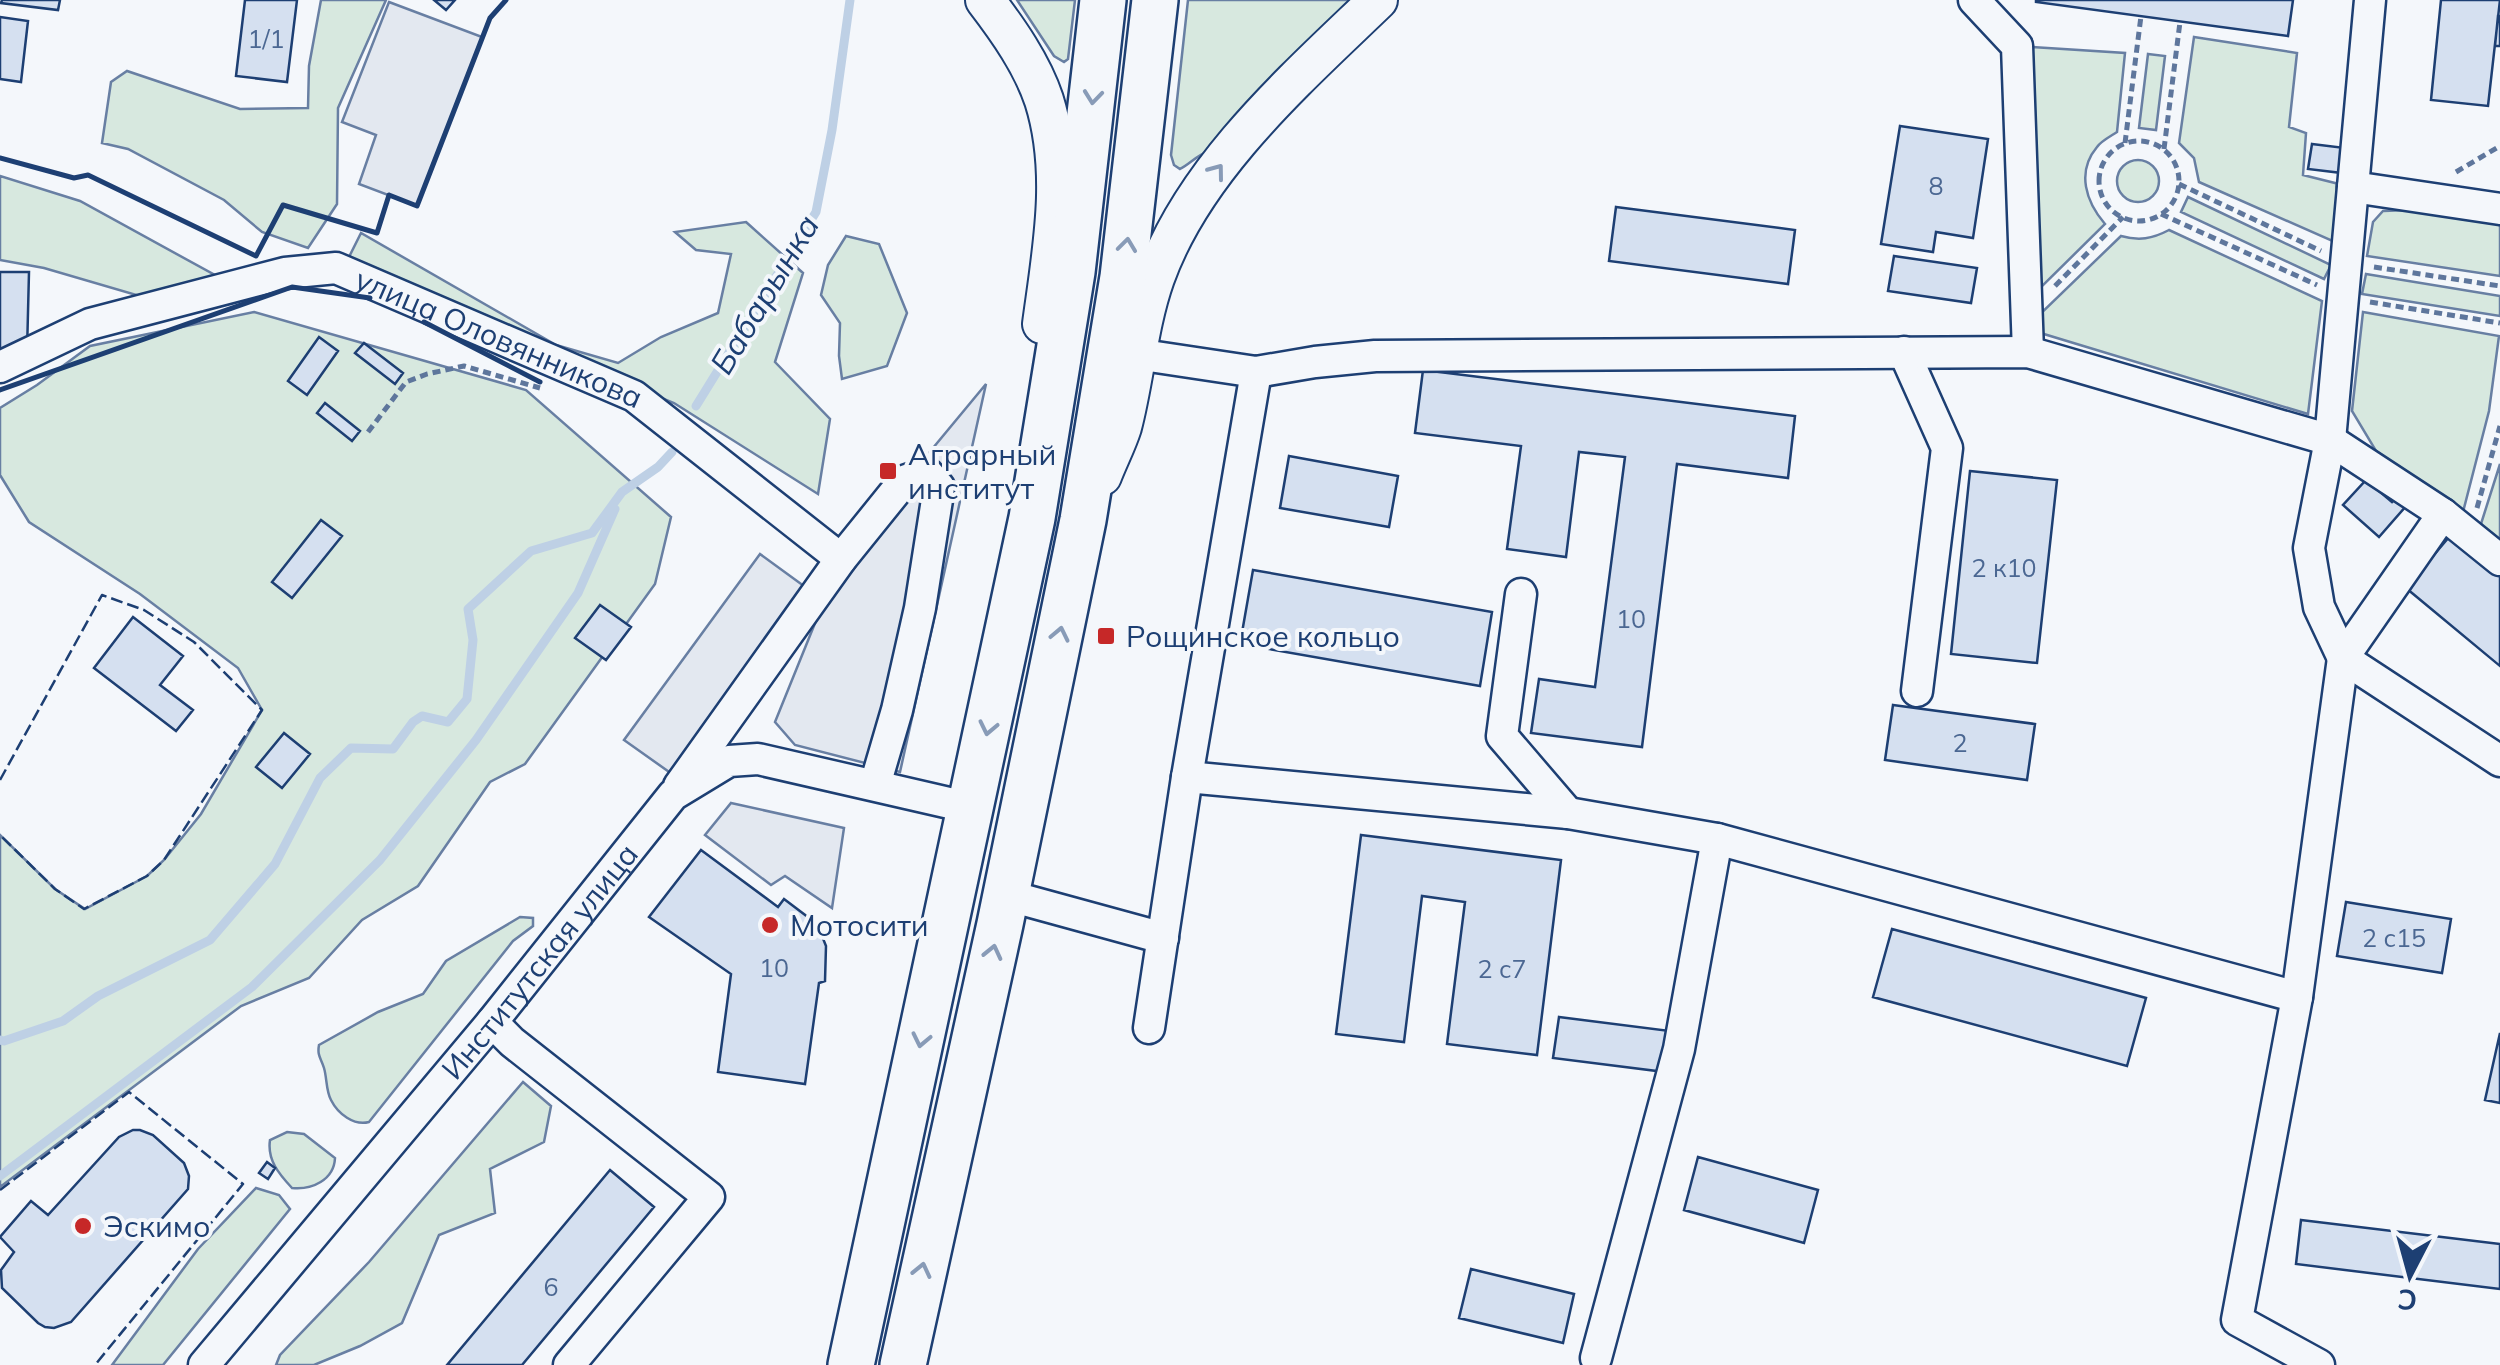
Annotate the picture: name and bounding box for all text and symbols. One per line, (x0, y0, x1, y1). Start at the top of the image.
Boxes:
house number: 1/1 (247, 23, 285, 54)
one-way arrow (1083, 89, 1104, 105)
one-way arrow (1205, 164, 1222, 182)
house number: 8 (1928, 170, 1944, 201)
water label: Бабарынка (701, 207, 827, 381)
one-way arrow (1116, 237, 1137, 253)
street label: улица Оловянникова (350, 260, 648, 416)
place label: Аграрный институт (908, 435, 1056, 507)
marker: Аграрный институт (877, 460, 899, 482)
house number: 2 к10 (1972, 552, 2036, 583)
house number: 10 (1616, 603, 1646, 634)
place label: Рощинское кольцо (1126, 617, 1400, 655)
marker: Рощинское кольцо (1095, 625, 1117, 647)
one-way arrow (1048, 626, 1069, 643)
one-way arrow (979, 719, 1000, 736)
house number: 2 (1952, 727, 1968, 758)
street label: Институтская улица (433, 836, 646, 1087)
place label: Мотосити (790, 906, 929, 944)
marker: Мотосити (759, 914, 781, 936)
house number: 2 с15 (2362, 922, 2426, 953)
one-way arrow (982, 944, 1003, 961)
house number: 10 (759, 952, 789, 983)
house number: 2 с7 (1477, 953, 1527, 984)
one-way arrow (912, 1031, 933, 1048)
place label: Эскимо (103, 1207, 210, 1245)
marker: Эскимо (72, 1215, 94, 1237)
north arrow (2360, 1225, 2460, 1325)
one-way arrow (910, 1261, 931, 1278)
house number: 6 (543, 1271, 559, 1302)
text: С (2396, 1282, 2419, 1319)

